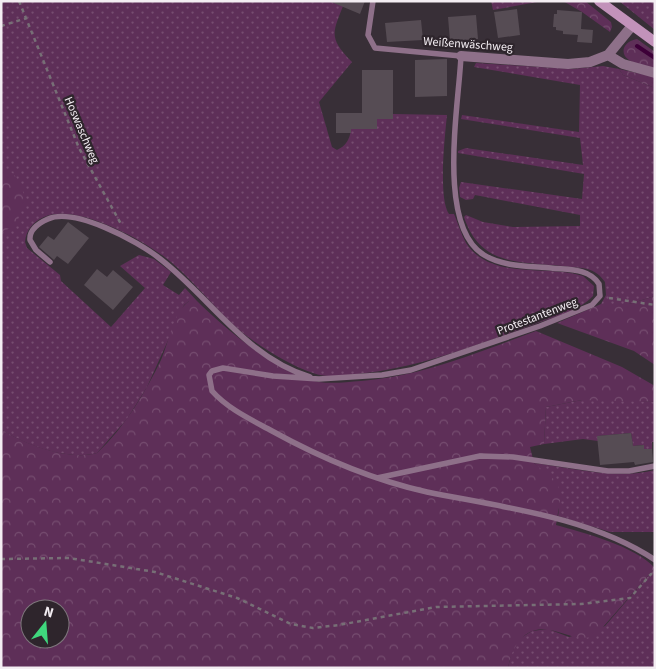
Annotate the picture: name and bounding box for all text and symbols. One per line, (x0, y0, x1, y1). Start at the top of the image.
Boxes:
street label: Weißenwäschweg (423, 33, 513, 56)
street label: Hoswaschweg (60, 94, 103, 166)
street label: Protestantenweg (494, 293, 580, 340)
north arrow (20, 599, 70, 649)
text: N (41, 602, 56, 623)

